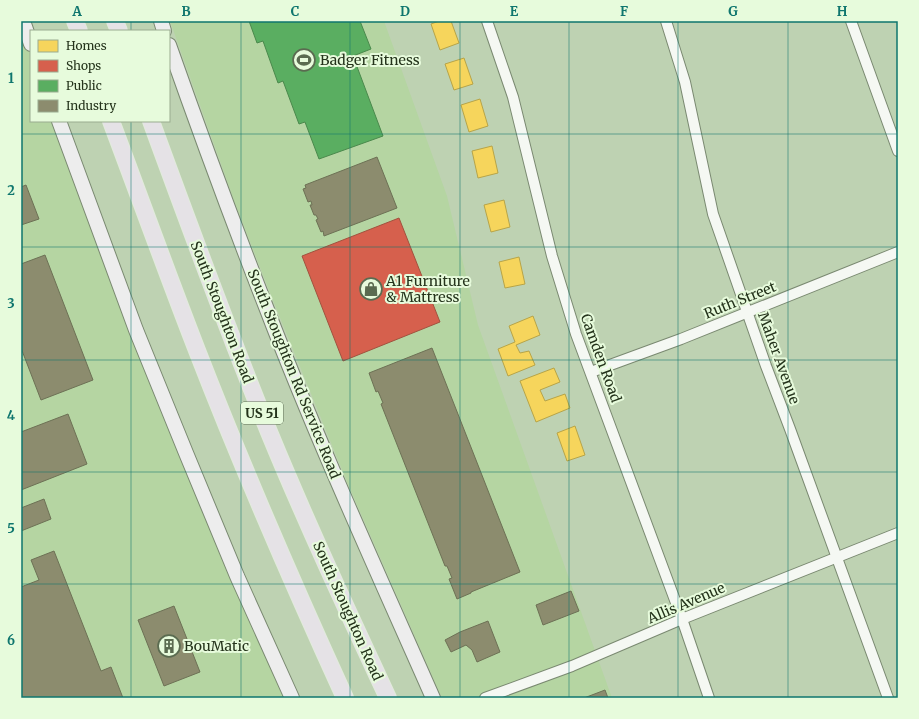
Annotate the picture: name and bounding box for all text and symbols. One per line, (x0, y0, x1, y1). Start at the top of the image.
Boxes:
text: A (71, 3, 82, 20)
text: B (181, 3, 191, 20)
text: C (291, 3, 300, 20)
text: D (400, 3, 410, 20)
text: E (510, 3, 519, 20)
text: F (620, 3, 628, 20)
text: G (728, 3, 738, 20)
text: H (837, 3, 848, 20)
legend (30, 30, 170, 122)
text: Homes (66, 38, 107, 53)
sports icon: Badger Fitness (291, 47, 317, 73)
place label: Badger Fitness (320, 51, 420, 69)
text: Shops (66, 58, 101, 73)
text: 1 (8, 70, 14, 87)
text: Public (66, 78, 102, 93)
text: Industry (66, 98, 116, 113)
text: 2 (7, 182, 15, 199)
street label: South Stoughton Road (187, 238, 258, 386)
street label: South Stoughton Rd Service Road (244, 267, 345, 482)
place label: A1 Furniture & Mattress (385, 272, 470, 306)
shop icon: A1 Furniture & Mattress (358, 276, 384, 302)
street label: Ruth Street (701, 277, 779, 323)
text: 3 (7, 295, 15, 312)
street label: Maher Avenue (754, 310, 804, 406)
street label: Camden Road (577, 311, 626, 405)
road number: US 51 (241, 402, 283, 424)
text: 4 (7, 407, 16, 424)
text: 5 (7, 520, 15, 537)
street label: South Stoughton Road (309, 539, 387, 684)
street label: Allis Avenue (644, 579, 728, 628)
text: 6 (7, 632, 15, 649)
building icon: BouMatic (156, 633, 182, 659)
place label: BouMatic (184, 637, 249, 655)

